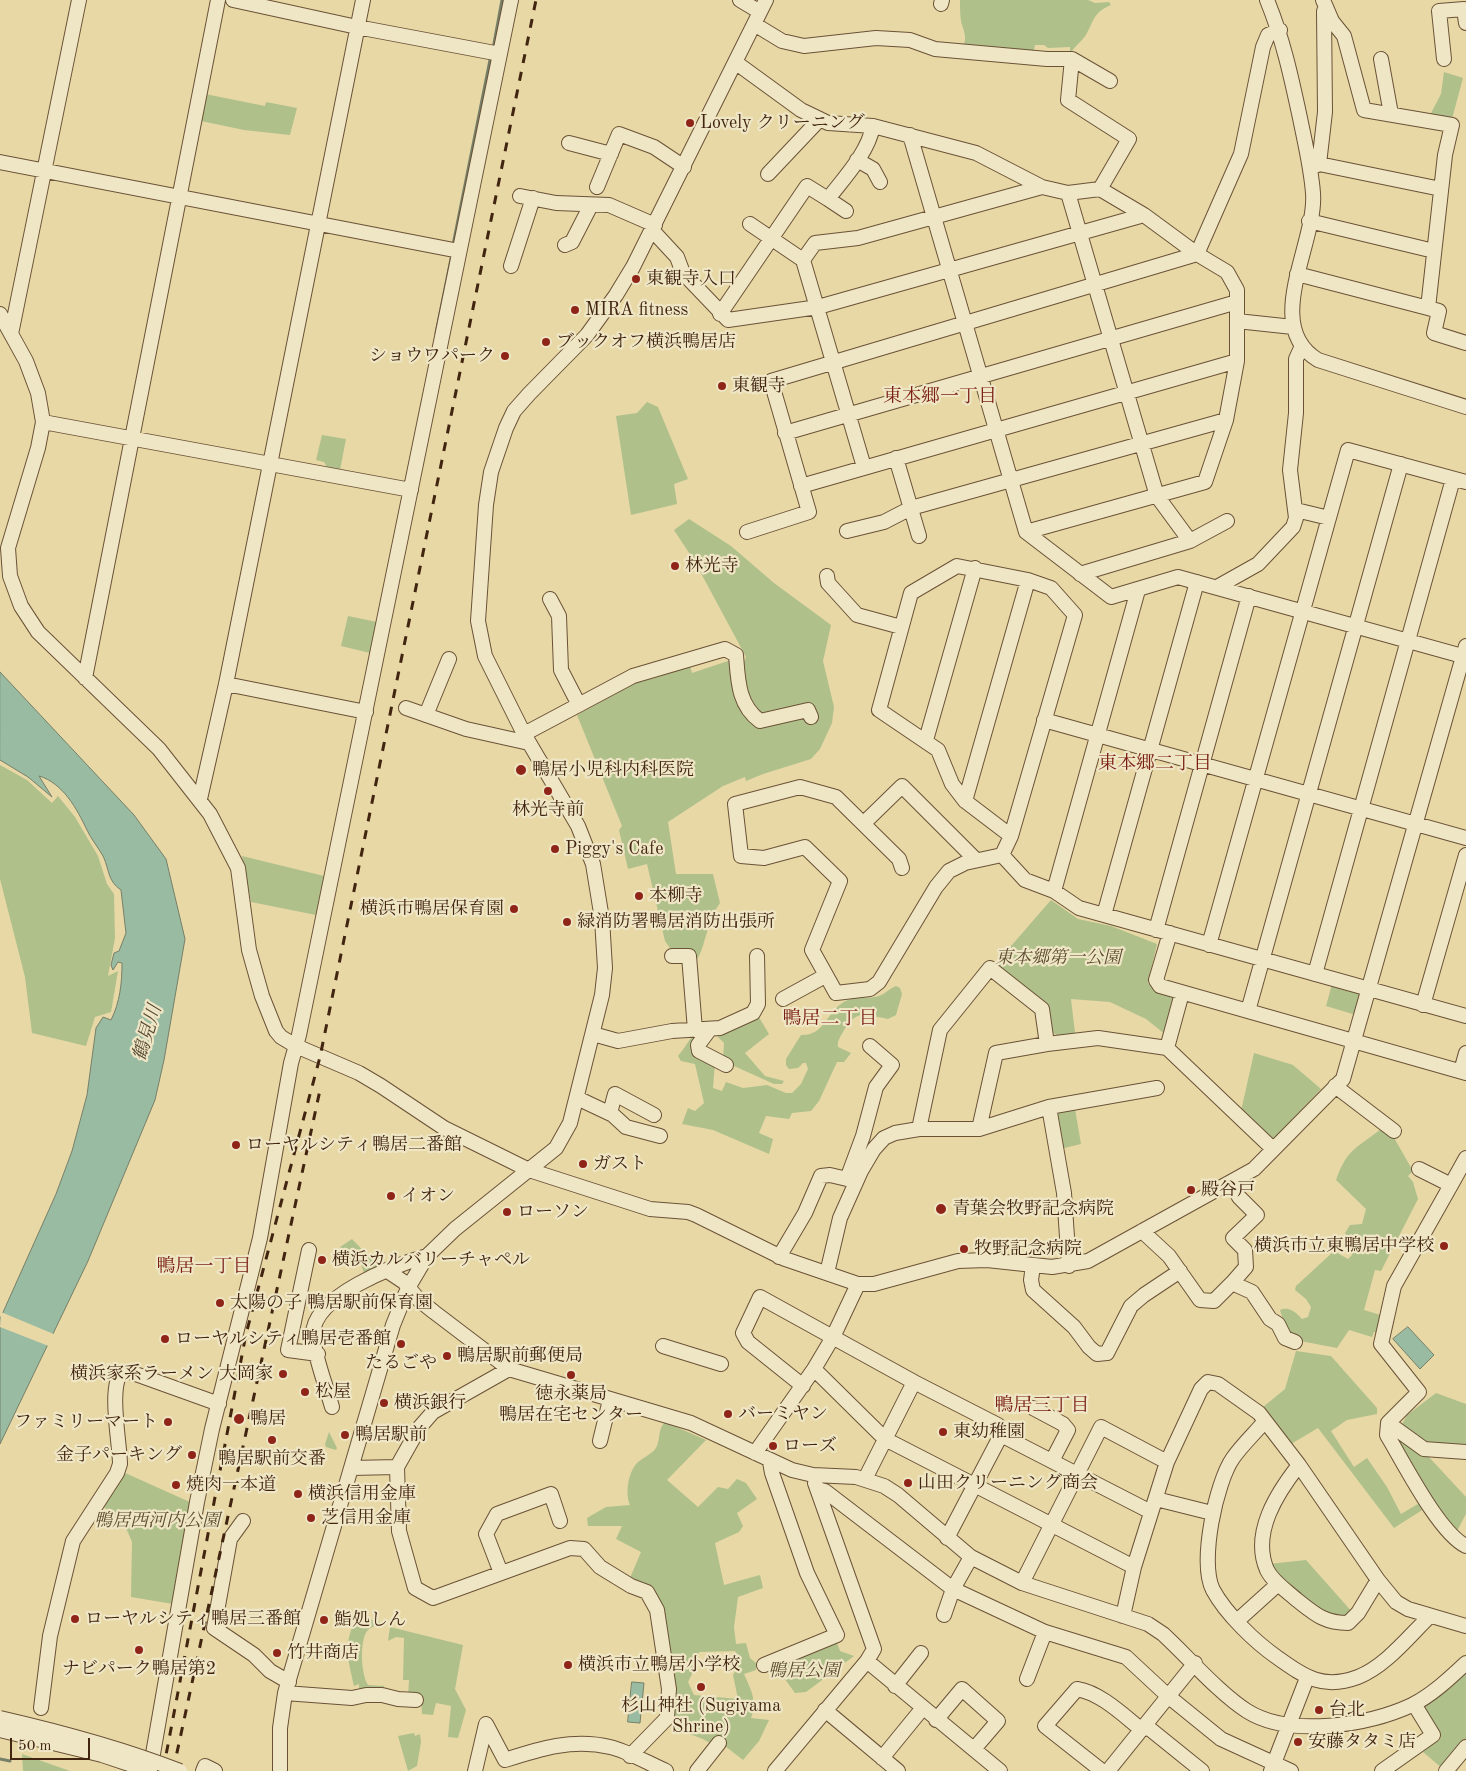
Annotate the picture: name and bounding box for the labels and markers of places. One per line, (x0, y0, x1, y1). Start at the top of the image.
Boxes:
place label: Lovely クリーニング (700, 112, 865, 134)
marker: Lovely クリーニング (684, 117, 696, 129)
place label: 東観寺入口 (646, 268, 736, 290)
marker: 東観寺入口 (630, 273, 642, 285)
place label: MIRA fitness (585, 299, 688, 321)
marker: MIRA fitness (569, 304, 581, 316)
place label: ブックオフ横浜鴨居店 (556, 331, 736, 353)
marker: ブックオフ横浜鴨居店 (540, 336, 552, 348)
place label: ショウワパーク (369, 345, 495, 367)
marker: ショウワパーク (499, 350, 511, 362)
place label: 東観寺 (732, 375, 786, 397)
marker: 東観寺 (716, 380, 728, 392)
place label: 林光寺 (685, 555, 739, 577)
marker: 林光寺 (669, 560, 681, 572)
place label: 鴨居小児科内科医院 (532, 759, 694, 781)
marker: 鴨居小児科内科医院 (514, 763, 528, 777)
marker: 林光寺前 (542, 785, 554, 797)
place label: 林光寺前 (512, 799, 584, 821)
place label: Piggy's Cafe (565, 838, 663, 860)
marker: Piggy's Cafe (549, 843, 561, 855)
place label: 本柳寺 (649, 885, 703, 907)
marker: 本柳寺 (633, 890, 645, 902)
place label: 横浜市鴨居保育園 (360, 898, 504, 920)
marker: 横浜市鴨居保育園 (508, 903, 520, 915)
place label: 緑消防署鴨居消防出張所 (577, 911, 775, 933)
marker: 緑消防署鴨居消防出張所 (561, 916, 573, 928)
place label: ローヤルシティ鴨居二番館 (246, 1134, 462, 1156)
marker: ローヤルシティ鴨居二番館 (230, 1139, 242, 1151)
place label: ガスト (593, 1153, 647, 1175)
marker: ガスト (577, 1158, 589, 1170)
place label: 殿谷戸 (1201, 1179, 1255, 1201)
marker: 殿谷戸 (1185, 1184, 1197, 1196)
place label: イオン (401, 1185, 455, 1207)
marker: イオン (385, 1190, 397, 1202)
place label: 青葉会牧野記念病院 (952, 1198, 1114, 1220)
place label: ローソン (517, 1201, 589, 1223)
marker: 青葉会牧野記念病院 (934, 1202, 948, 1216)
marker: ローソン (501, 1206, 513, 1218)
place label: 横浜市立東鴨居中学校 (1254, 1235, 1434, 1257)
place label: 牧野記念病院 (974, 1238, 1082, 1260)
marker: 横浜市立東鴨居中学校 (1438, 1240, 1450, 1252)
marker: 牧野記念病院 (958, 1243, 970, 1255)
place label: 横浜カルバリーチャペル (332, 1249, 530, 1271)
marker: 横浜カルバリーチャペル (316, 1254, 328, 1266)
place label: 太陽の子 鴨居駅前保育園 (230, 1292, 433, 1314)
marker: 太陽の子 鴨居駅前保育園 (214, 1297, 226, 1309)
place label: ローヤルシティ鴨居壱番館 (175, 1328, 391, 1350)
marker: ローヤルシティ鴨居壱番館 (159, 1333, 171, 1345)
marker: たるごや (395, 1338, 407, 1350)
place label: 鴨居駅前郵便局 (457, 1345, 583, 1367)
marker: 鴨居駅前郵便局 (441, 1350, 453, 1362)
place label: たるごや (365, 1352, 437, 1374)
place label: 横浜家系ラーメン 大岡家 (70, 1363, 273, 1385)
marker: 横浜家系ラーメン 大岡家 (277, 1368, 289, 1380)
marker: 徳永薬局 鴨居在宅センター (565, 1369, 577, 1381)
place label: 松屋 (315, 1381, 351, 1403)
place label: 徳永薬局 鴨居在宅センター (499, 1383, 643, 1426)
marker: 松屋 (299, 1386, 311, 1398)
place label: 横浜銀行 (394, 1392, 466, 1414)
marker: 横浜銀行 (378, 1397, 390, 1409)
place label: バーミヤン (738, 1403, 828, 1425)
place label: 鴨居 (250, 1408, 286, 1430)
marker: バーミヤン (722, 1408, 734, 1420)
place label: ファミリーマート (14, 1411, 158, 1433)
marker: 鴨居 (232, 1412, 246, 1426)
marker: ファミリーマート (162, 1416, 174, 1428)
place label: 東幼稚園 (953, 1421, 1025, 1443)
place label: 鴨居駅前 (355, 1424, 427, 1446)
marker: 東幼稚園 (937, 1426, 949, 1438)
marker: 鴨居駅前 (339, 1429, 351, 1441)
marker: 鴨居駅前交番 (266, 1434, 278, 1446)
place label: ローズ (783, 1435, 837, 1457)
marker: ローズ (767, 1440, 779, 1452)
place label: 金子パーキング (56, 1444, 182, 1466)
place label: 鴨居駅前交番 (218, 1448, 326, 1470)
marker: 金子パーキング (186, 1449, 198, 1461)
place label: 山田クリーニング商会 (918, 1472, 1098, 1494)
place label: 焼肉一本道 (186, 1474, 276, 1496)
marker: 山田クリーニング商会 (902, 1477, 914, 1489)
marker: 焼肉一本道 (170, 1479, 182, 1491)
place label: 横浜信用金庫 (308, 1483, 416, 1505)
marker: 横浜信用金庫 (292, 1488, 304, 1500)
place label: 芝信用金庫 (321, 1507, 411, 1529)
marker: 芝信用金庫 (305, 1512, 317, 1524)
place label: ローヤルシティ鴨居三番館 (85, 1608, 301, 1630)
place label: 鮨処しん (334, 1609, 406, 1631)
marker: ローヤルシティ鴨居三番館 (69, 1613, 81, 1625)
marker: 鮨処しん (318, 1614, 330, 1626)
place label: 竹井商店 (287, 1642, 359, 1664)
marker: ナビパーク鴨居第2 (133, 1644, 145, 1656)
marker: 竹井商店 (271, 1647, 283, 1659)
place label: 横浜市立鴨居小学校 (578, 1654, 740, 1676)
place label: ナビパーク鴨居第2 (62, 1658, 216, 1680)
marker: 横浜市立鴨居小学校 (562, 1659, 574, 1671)
marker: 杉山神社 (Sugiyama Shrine) (695, 1681, 707, 1693)
place label: 杉山神社 (Sugiyama Shrine) (621, 1695, 781, 1738)
place label: 台北 (1329, 1699, 1365, 1721)
marker: 台北 (1313, 1704, 1325, 1716)
place label: 安藤タタミ店 (1308, 1731, 1416, 1753)
marker: 安藤タタミ店 (1292, 1736, 1304, 1748)

